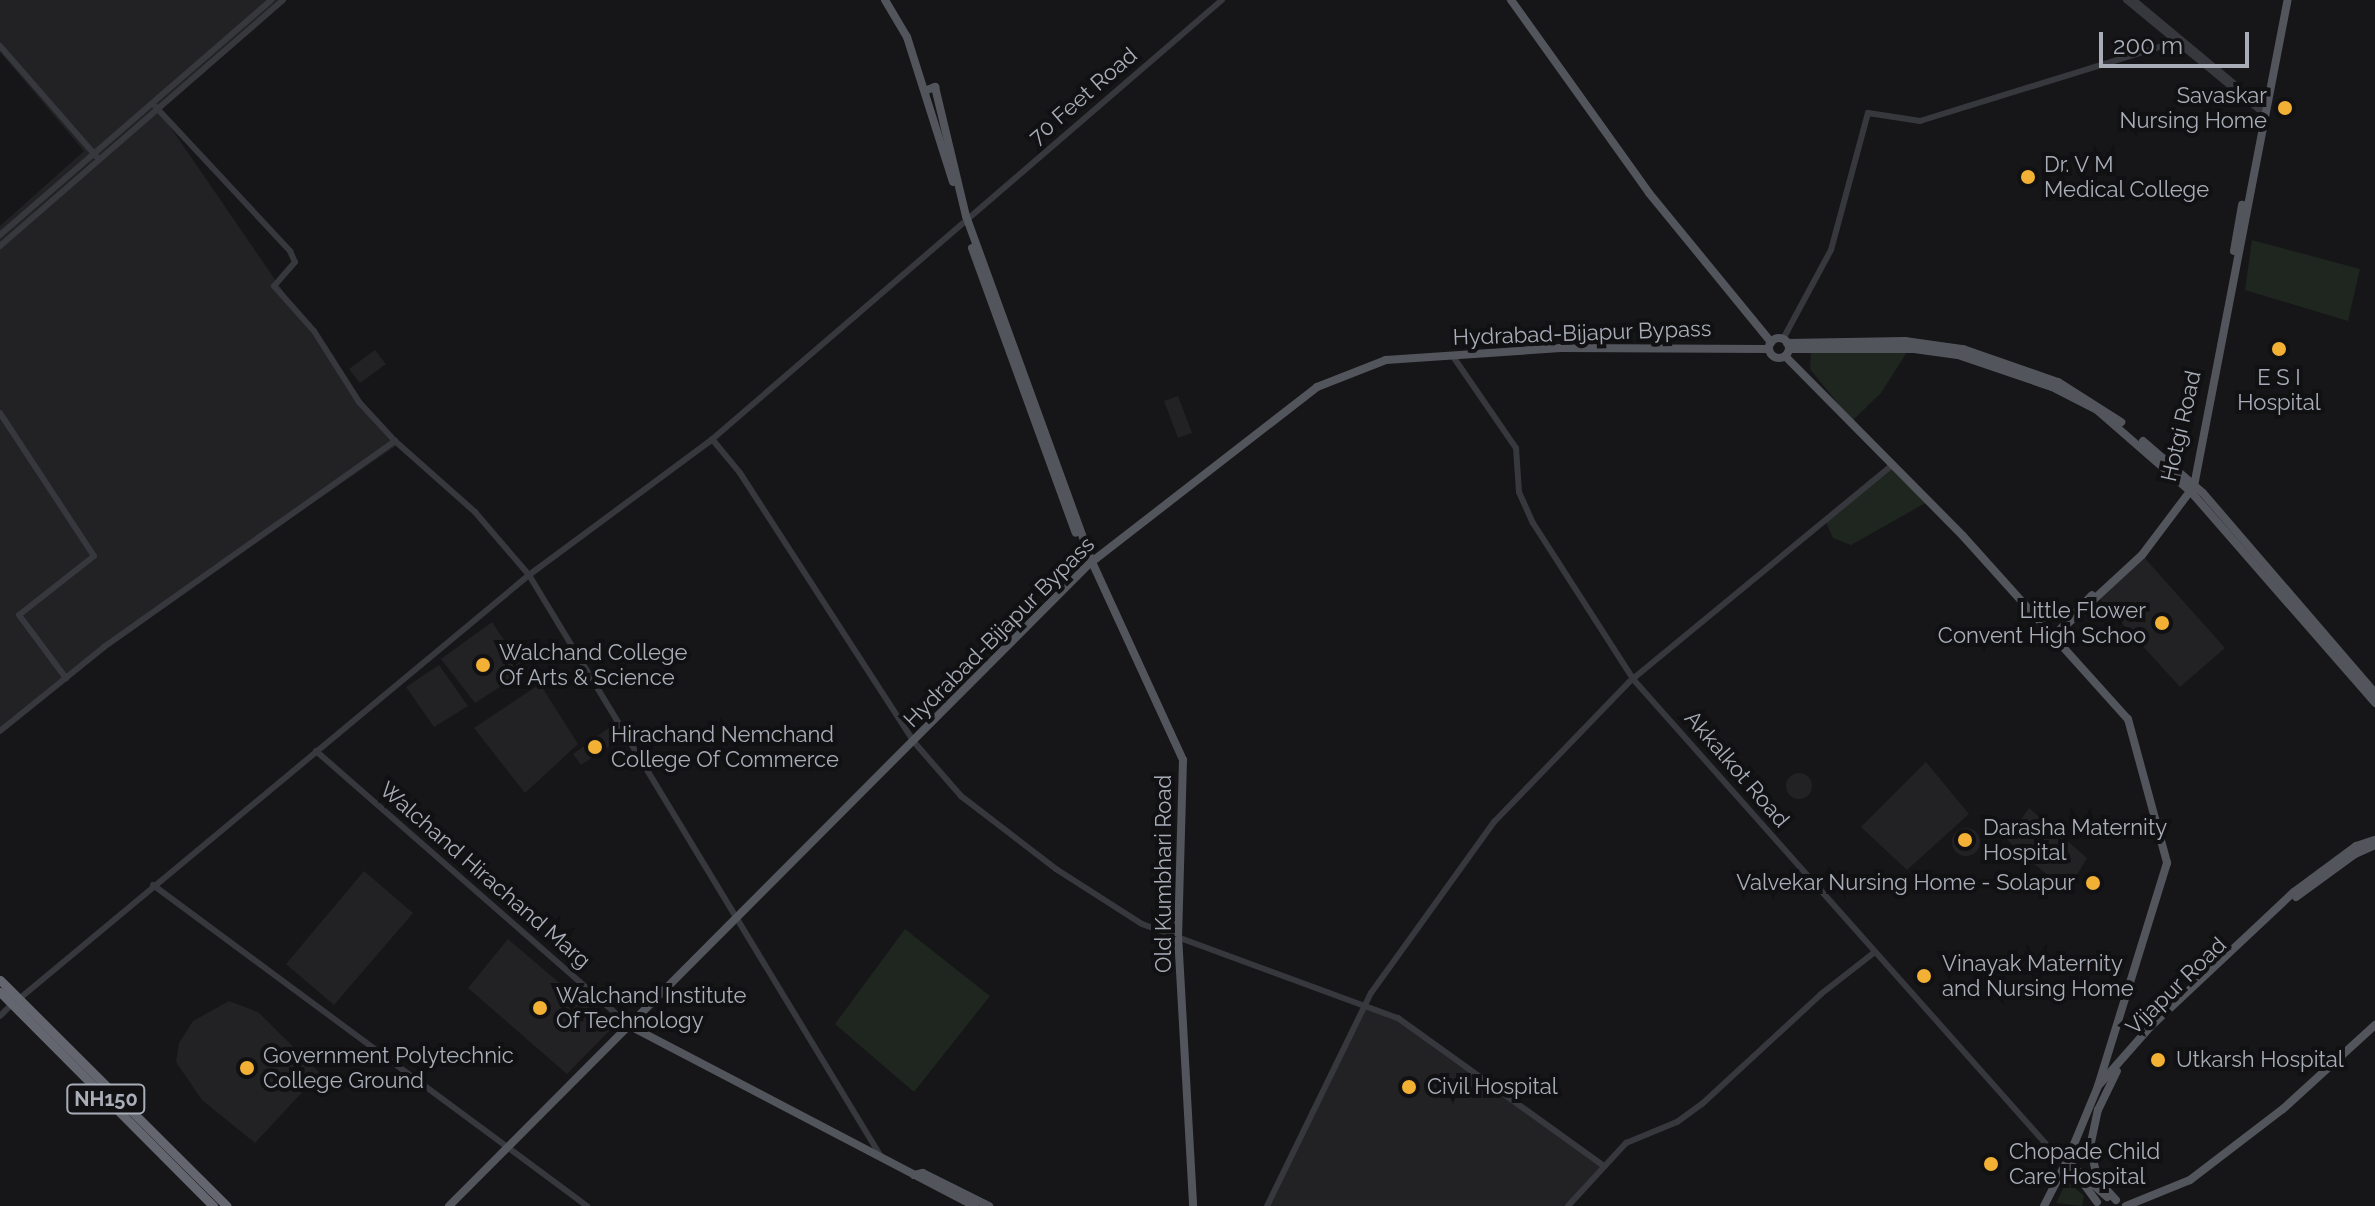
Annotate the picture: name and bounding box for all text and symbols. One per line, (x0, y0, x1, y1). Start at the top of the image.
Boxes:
scale bar (2103, 16, 2253, 66)
text: 200 m (2113, 31, 2183, 60)
street label: 70 Feet Road (1024, 42, 1142, 150)
place label: Savaskar Nursing Home (2119, 82, 2267, 134)
marker: Savaskar Nursing Home (2274, 97, 2296, 119)
place label: Dr. V M Medical College (2044, 151, 2210, 202)
marker: Dr. V M Medical College (2019, 168, 2037, 186)
street label: Hydrabad-Bijapur Bypass (1452, 315, 1712, 351)
marker: E S I Hospital (2268, 338, 2290, 360)
place label: E S I Hospital (2237, 364, 2321, 416)
street label: Hotgi Road (2155, 368, 2207, 484)
street label: Hydrabad-Bijapur Bypass (898, 531, 1100, 733)
place label: Little Flower Convent High Schoo (1938, 597, 2146, 648)
marker: Little Flower Convent High Schoo (2153, 614, 2171, 632)
place label: Walchand College Of Arts & Science (499, 639, 687, 690)
marker: Walchand College Of Arts & Science (474, 656, 492, 674)
street label: Akkalkot Road (1679, 705, 1795, 833)
place label: Hirachand Nemchand College Of Commerce (611, 721, 839, 772)
marker: Hirachand Nemchand College Of Commerce (586, 738, 604, 756)
street label: Old Kumbhari Road (1151, 775, 1177, 973)
street label: Walchand Hirachand Marg (374, 776, 596, 974)
place label: Darasha Maternity Hospital (1983, 814, 2167, 866)
marker: Darasha Maternity Hospital (1954, 829, 1976, 851)
place label: Valvekar Nursing Home - Solapur (1736, 870, 2075, 896)
marker: Valvekar Nursing Home - Solapur (2082, 872, 2104, 894)
street label: Vijapur Road (2120, 932, 2232, 1040)
place label: Vinayak Maternity and Nursing Home (1942, 950, 2134, 1002)
marker: Vinayak Maternity and Nursing Home (1913, 965, 1935, 987)
place label: Walchand Institute Of Technology (556, 982, 746, 1034)
marker: Walchand Institute Of Technology (531, 999, 549, 1017)
place label: Government Polytechnic College Ground (263, 1042, 514, 1094)
place label: Utkarsh Hospital (2176, 1047, 2344, 1073)
marker: Utkarsh Hospital (2147, 1049, 2169, 1071)
marker: Government Polytechnic College Ground (238, 1059, 256, 1077)
place label: Civil Hospital (1427, 1074, 1558, 1100)
marker: Civil Hospital (1398, 1076, 1420, 1098)
road number: NH150 (66, 1083, 146, 1115)
place label: Chopade Child Care Hospital (2009, 1138, 2160, 1190)
marker: Chopade Child Care Hospital (1980, 1153, 2002, 1175)

